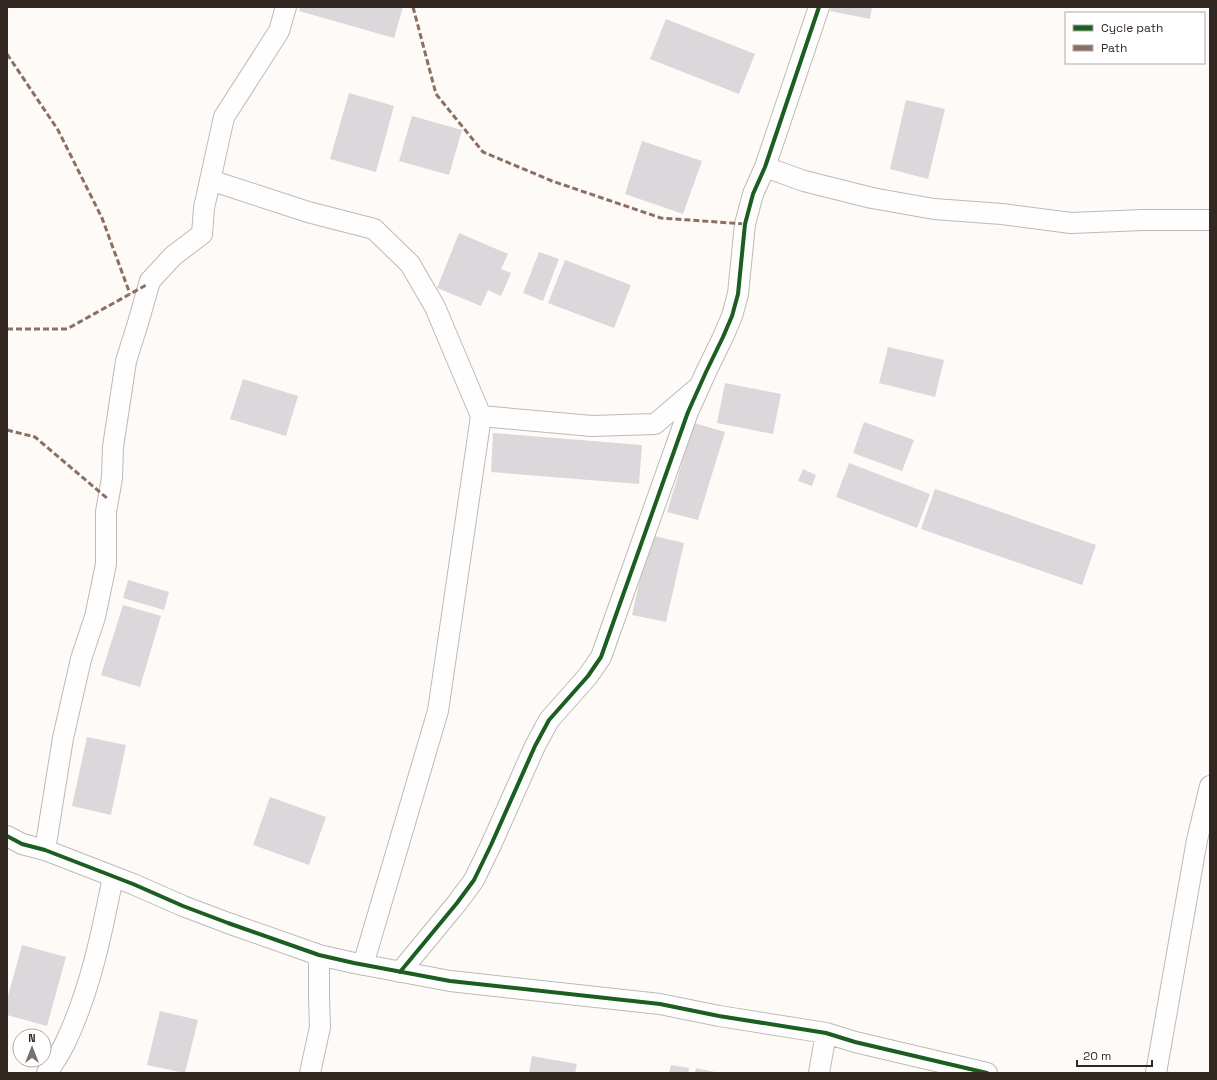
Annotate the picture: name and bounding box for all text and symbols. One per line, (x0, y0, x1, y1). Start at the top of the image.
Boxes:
legend (1065, 12, 1205, 64)
text: Cycle path (1101, 20, 1163, 36)
text: Path (1101, 40, 1127, 56)
north arrow (12, 1028, 52, 1068)
text: N (28, 1031, 36, 1045)
scale bar (1077, 1042, 1152, 1068)
text: 20 m (1083, 1048, 1111, 1064)

